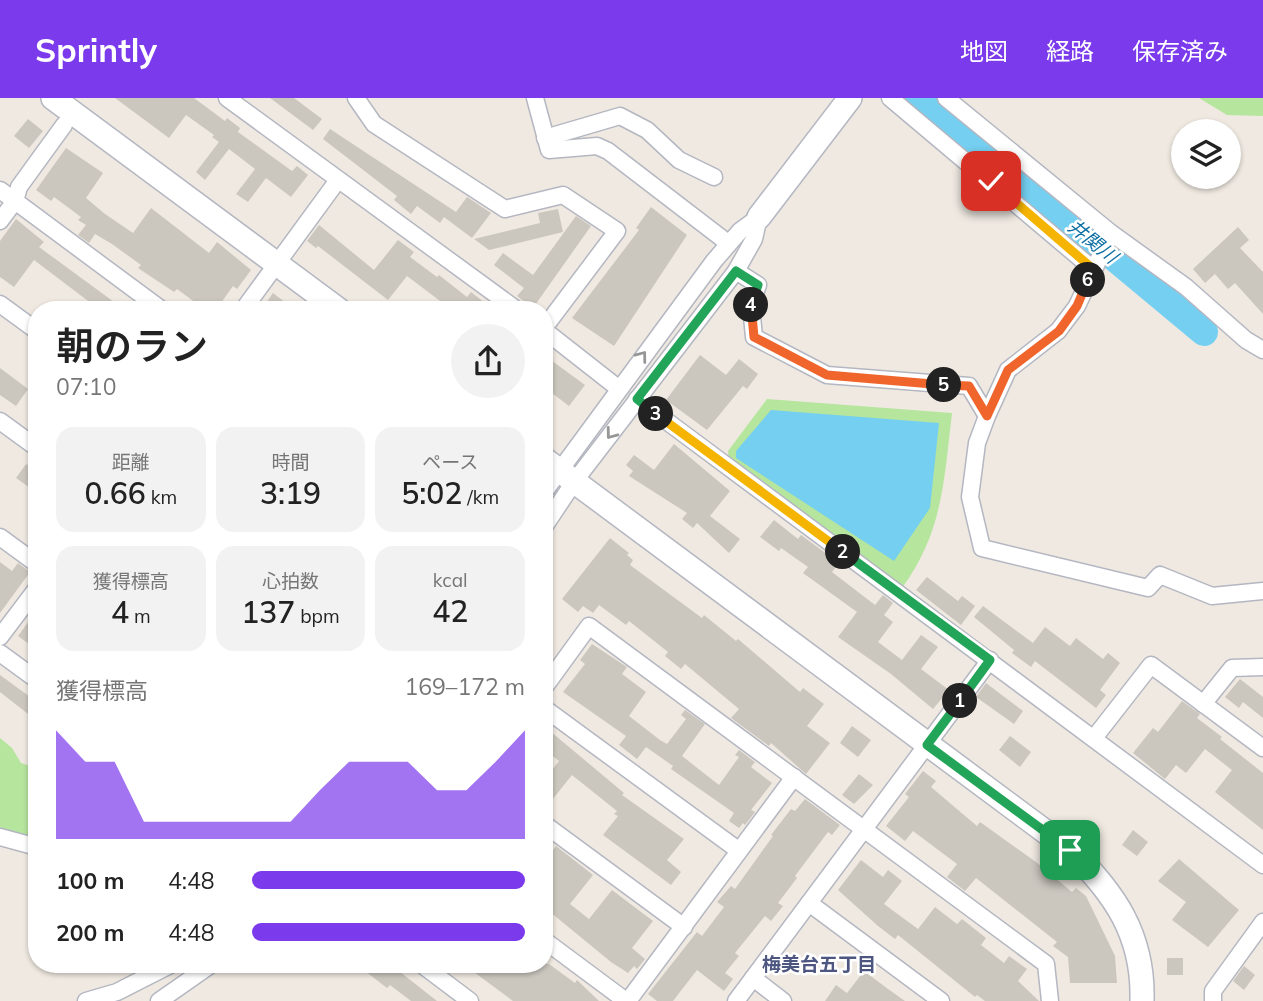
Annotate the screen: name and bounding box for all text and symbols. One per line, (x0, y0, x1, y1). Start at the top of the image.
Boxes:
text: Sprintly (35, 29, 157, 70)
text: 地図 (960, 36, 1008, 66)
text: 経路 (1046, 36, 1094, 66)
text: 保存済み (1132, 36, 1228, 66)
map controls (1171, 119, 1241, 189)
button: layers (1171, 119, 1241, 189)
pin (961, 151, 1021, 211)
icon: check (972, 162, 1010, 200)
water label: 井関川 (1063, 214, 1124, 270)
pin: 6 (1070, 262, 1106, 298)
text: 6 (1082, 267, 1093, 291)
pin: 4 (734, 288, 768, 322)
text: 4 (745, 292, 756, 316)
text: 朝のラン (56, 322, 208, 370)
button: share (451, 324, 525, 398)
one-way arrow (634, 351, 647, 363)
pin: 5 (926, 368, 962, 402)
text: 07:10 (56, 372, 116, 401)
text: 5 (938, 372, 949, 396)
pin: 3 (638, 396, 674, 432)
text: 3 (650, 401, 661, 425)
one-way arrow (607, 426, 620, 438)
text: 距離 (112, 450, 150, 474)
text: 時間 (271, 450, 310, 474)
text: ペース (422, 450, 478, 474)
text: 0.66 (85, 474, 146, 512)
text: 3:19 (260, 474, 321, 512)
text: 5:02 (401, 474, 462, 512)
text: km (146, 485, 177, 509)
text: /km (462, 485, 499, 509)
pin: 2 (826, 534, 860, 570)
text: 2 (837, 539, 848, 563)
text: kcal (433, 568, 468, 592)
text: 獲得標高 (93, 569, 169, 593)
text: 心拍数 (262, 569, 319, 593)
text: 42 (432, 592, 468, 630)
text: 4 (111, 593, 129, 631)
text: 137 (241, 593, 295, 631)
text: m (129, 604, 151, 628)
text: bpm (295, 604, 340, 628)
text: 169–172 m (404, 672, 525, 701)
text: 獲得標高 (56, 676, 148, 705)
pin: 1 (942, 684, 978, 718)
text: 1 (954, 688, 965, 712)
pin (1040, 820, 1100, 880)
icon: arrive (1051, 831, 1089, 869)
text: 100 m (56, 866, 124, 895)
text: 4:48 (168, 866, 215, 895)
text: 200 m (56, 918, 124, 947)
text: 4:48 (168, 918, 215, 947)
district label: 梅美台五丁目 (762, 952, 876, 976)

